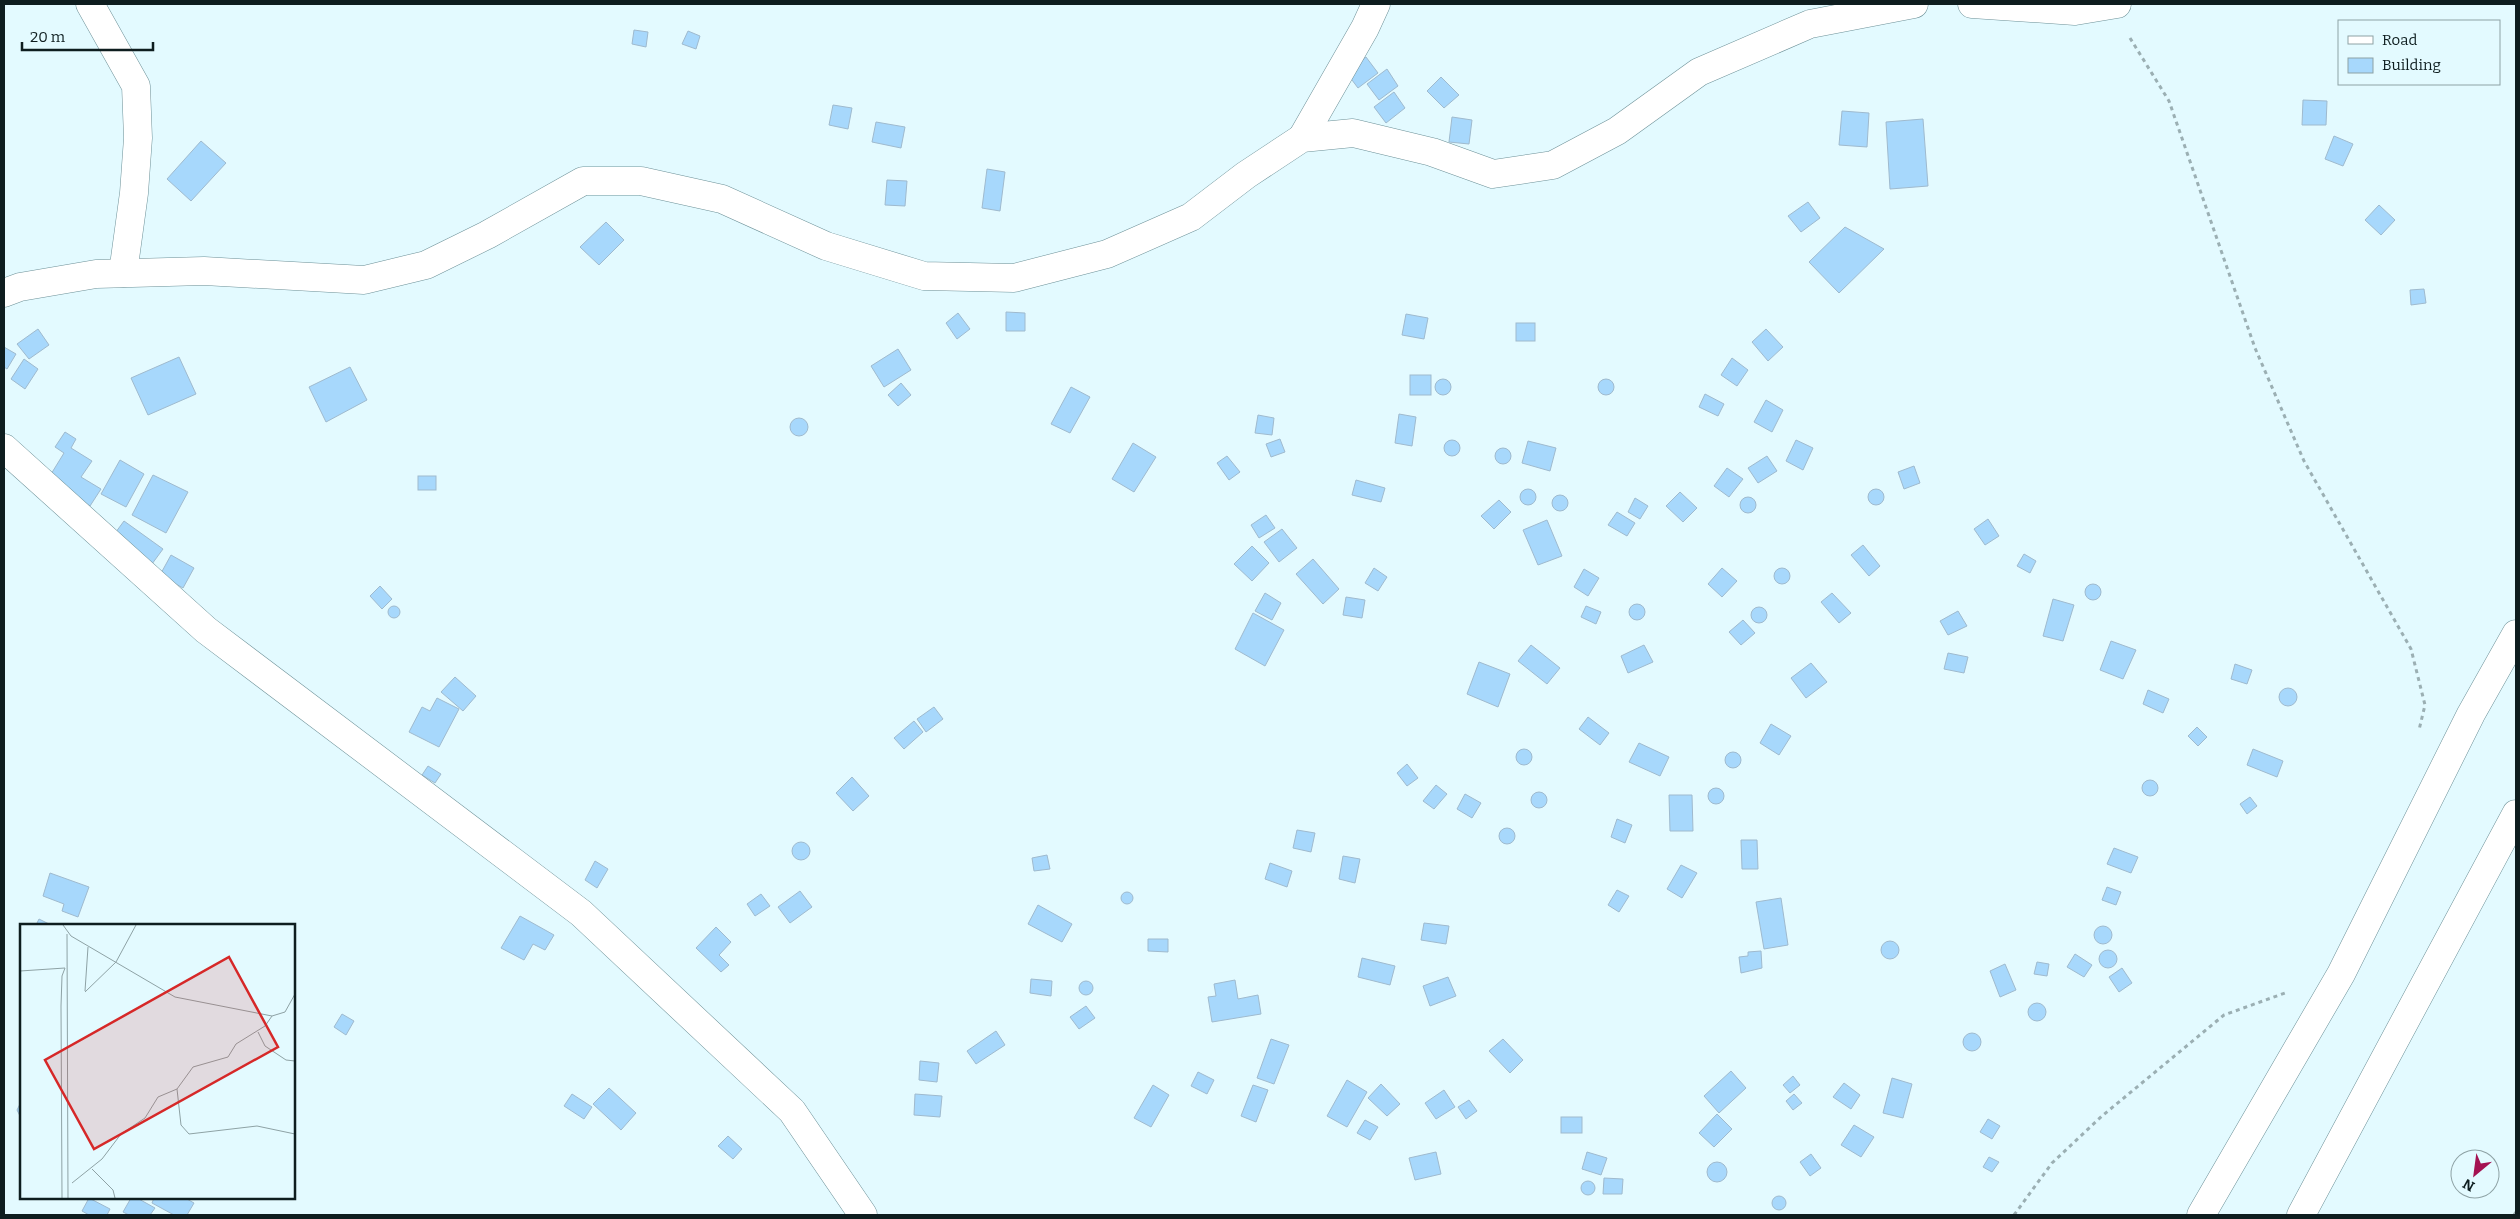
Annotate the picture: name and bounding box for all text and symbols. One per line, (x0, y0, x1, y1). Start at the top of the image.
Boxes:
scale bar (22, 20, 154, 52)
legend (2338, 20, 2500, 85)
text: 20 m (30, 28, 66, 46)
text: Road (2382, 31, 2417, 49)
text: Building (2382, 56, 2441, 74)
inset map (20, 924, 295, 1199)
north arrow (2450, 1149, 2500, 1199)
text: N (2460, 1175, 2478, 1195)

